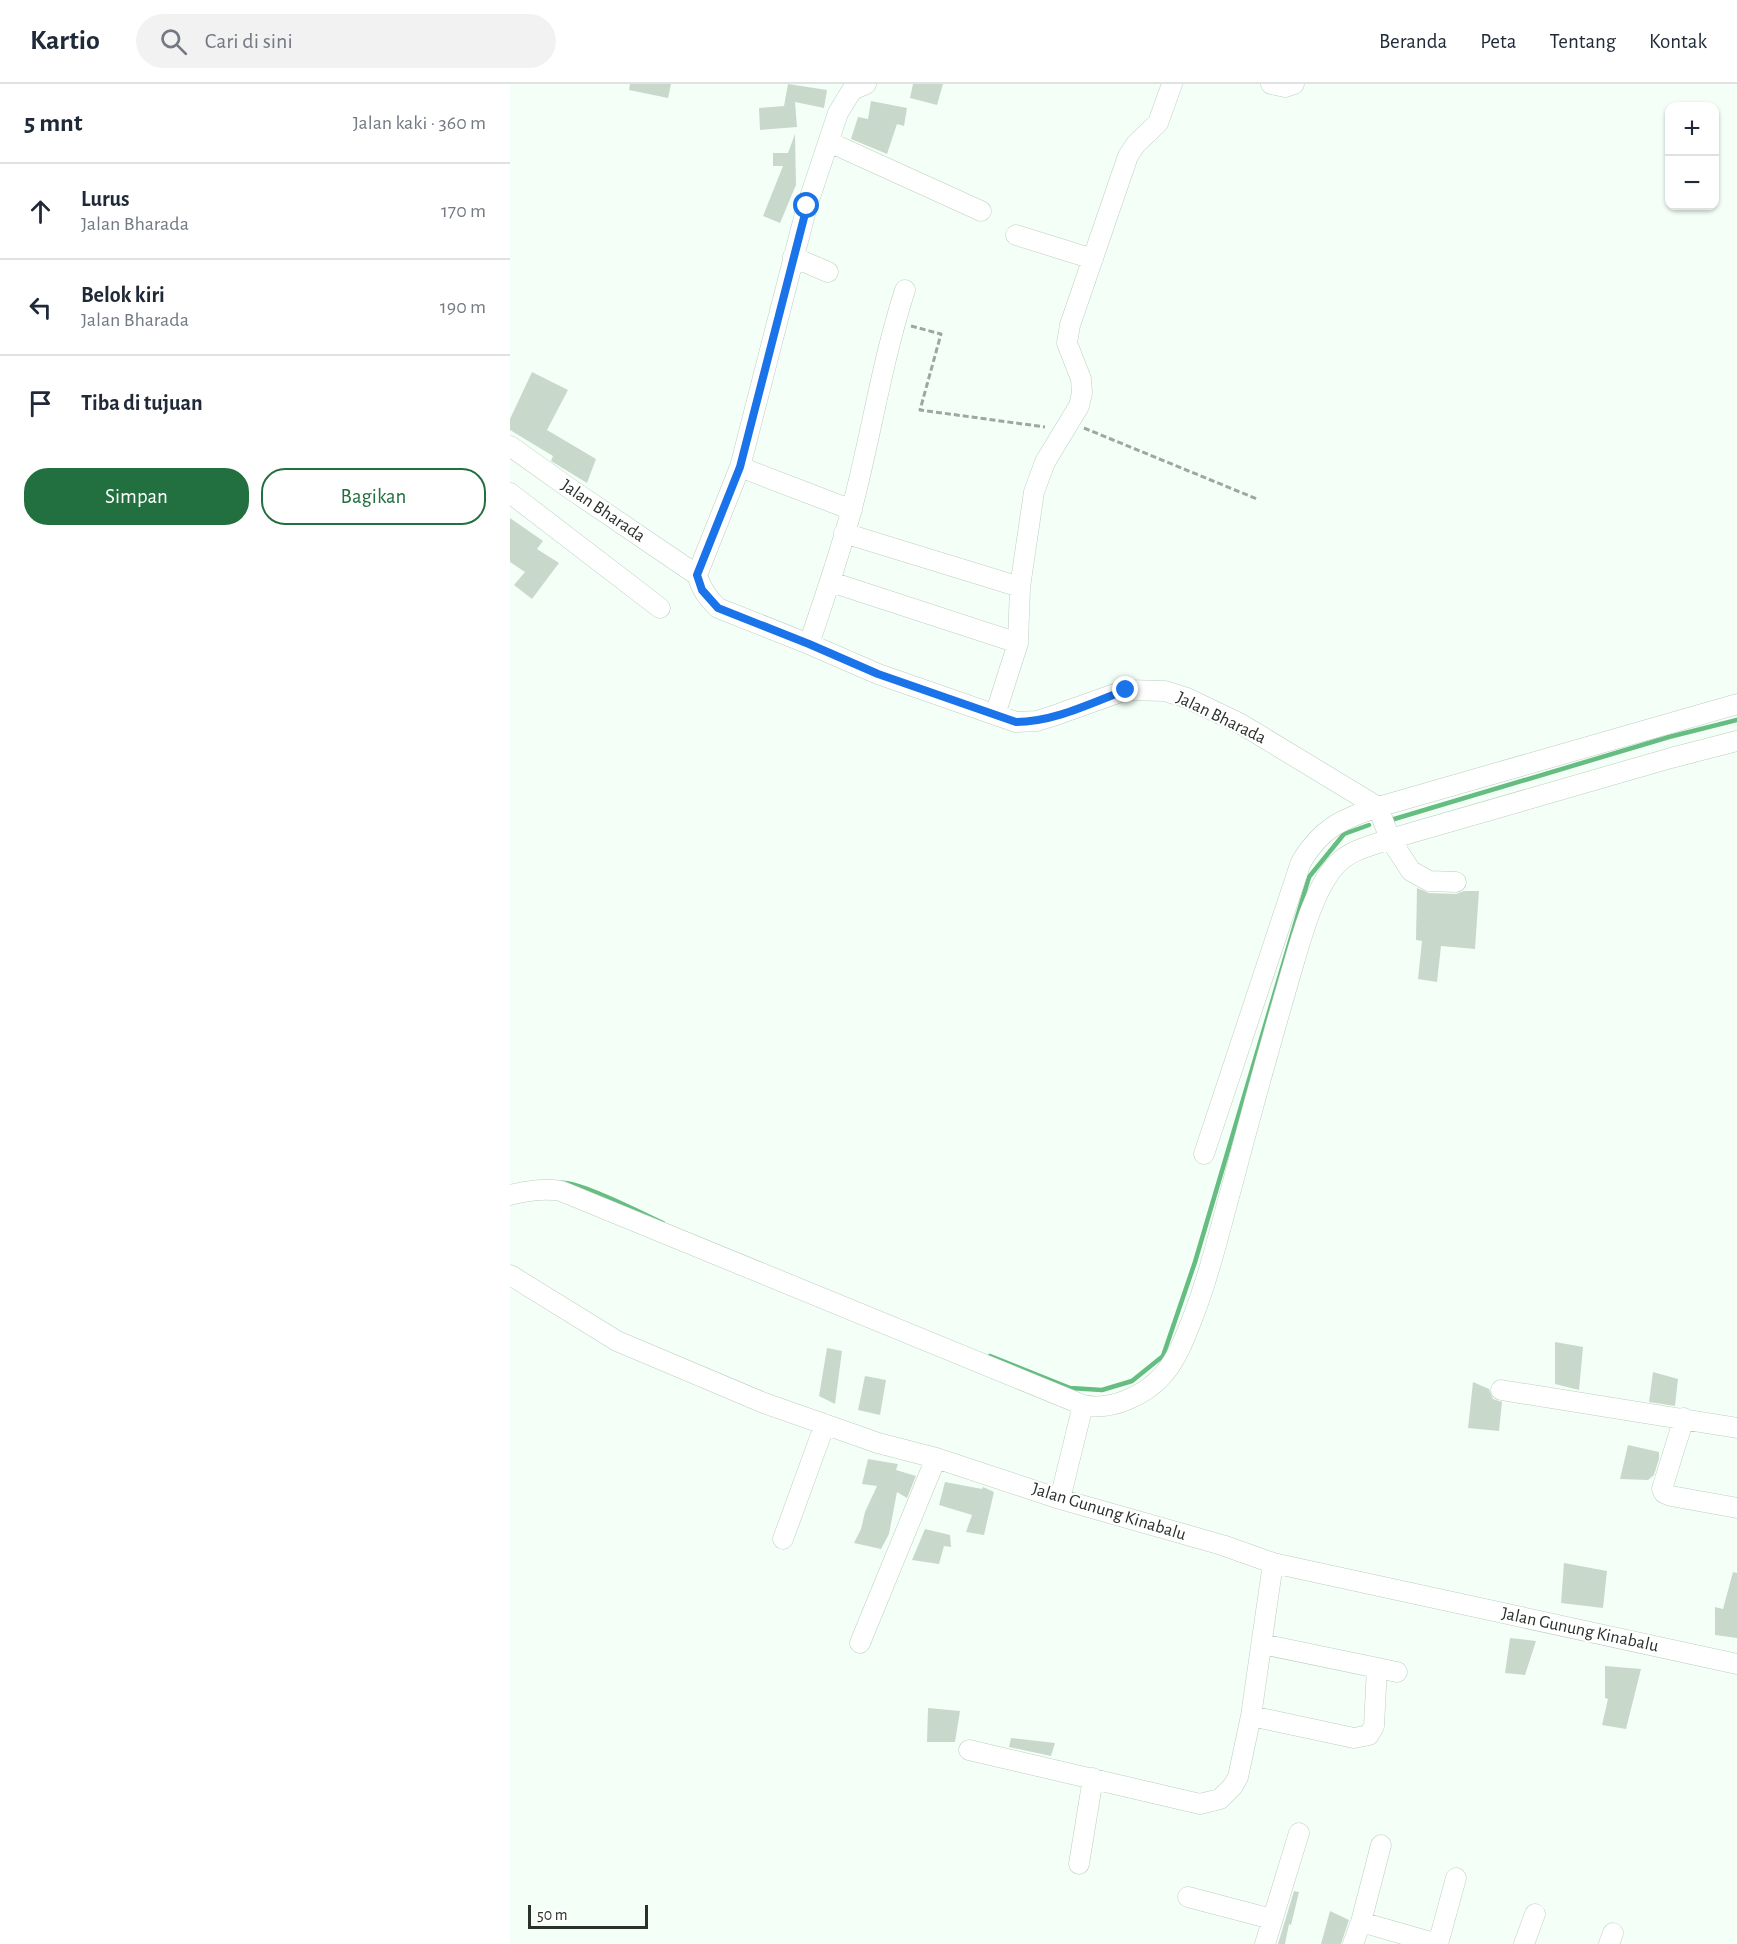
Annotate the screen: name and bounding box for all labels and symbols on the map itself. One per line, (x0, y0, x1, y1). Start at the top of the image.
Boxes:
route start (793, 192, 819, 218)
street label: Jalan Bharada (558, 476, 648, 546)
route end (1112, 676, 1138, 702)
street label: Jalan Bharada (1173, 689, 1269, 747)
street label: Jalan Gunung Kinabalu (1030, 1480, 1188, 1544)
street label: Jalan Gunung Kinabalu (1500, 1605, 1660, 1655)
scale bar (528, 1902, 648, 1930)

